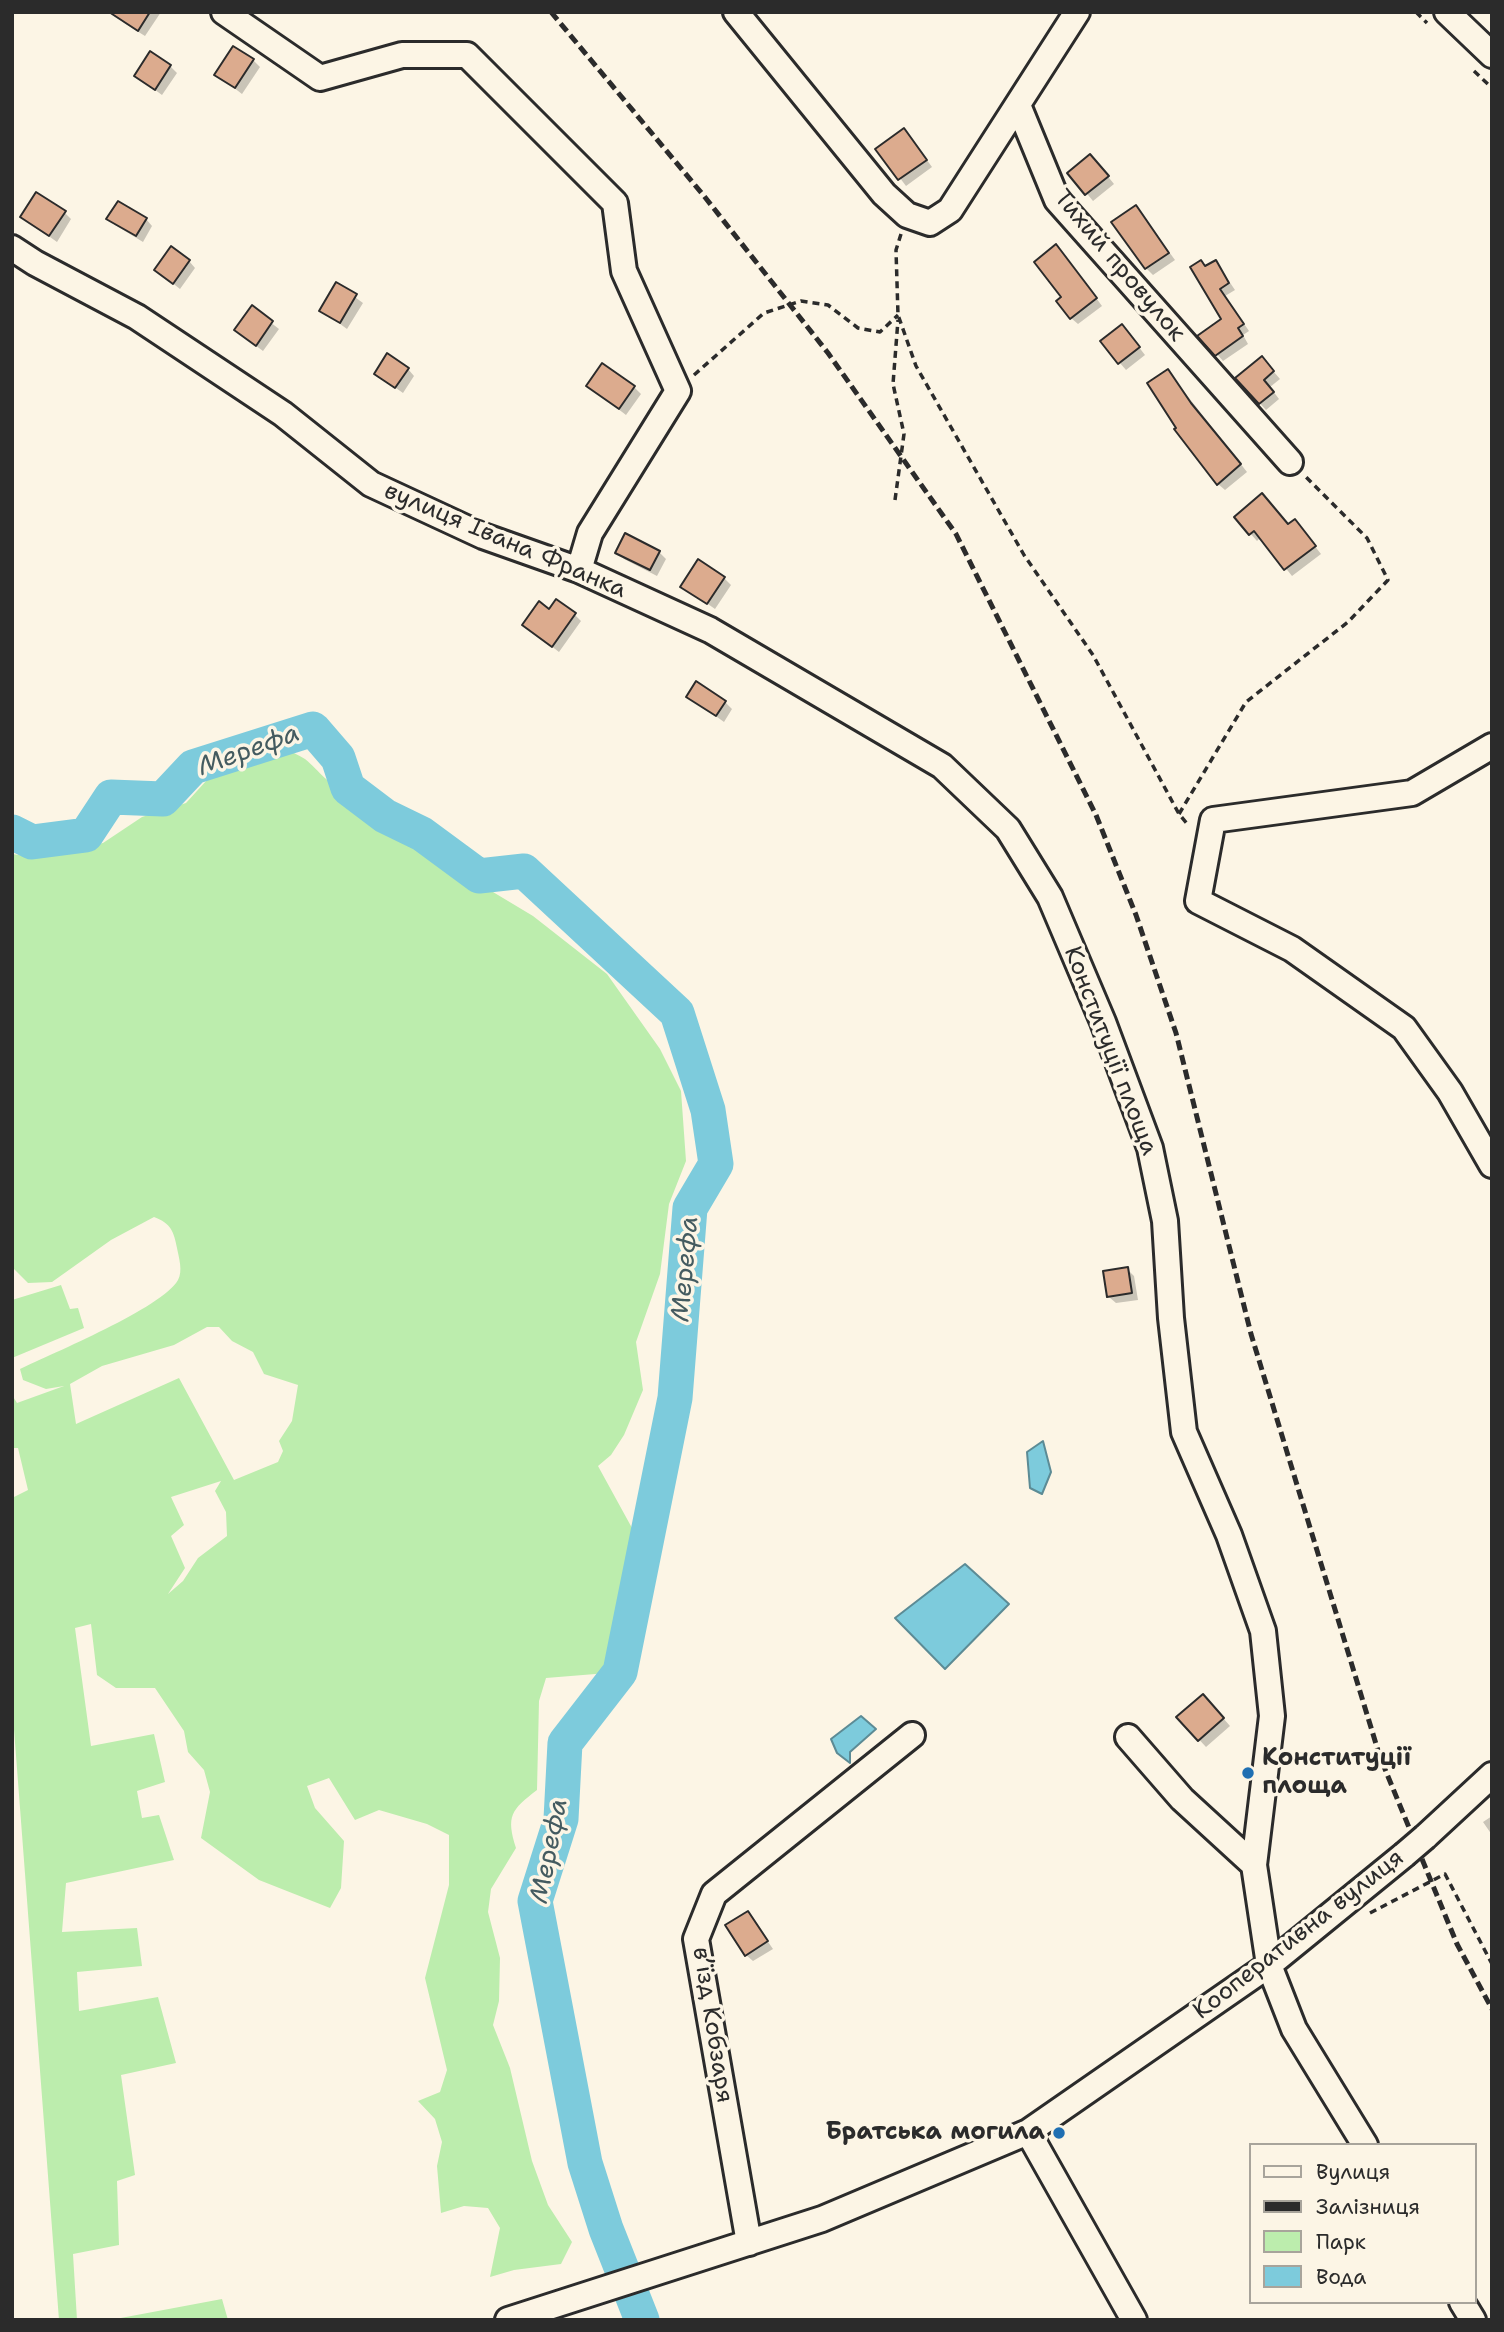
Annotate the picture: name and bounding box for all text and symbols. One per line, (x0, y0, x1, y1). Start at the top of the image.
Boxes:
street label: Тихий провулок (1047, 184, 1191, 348)
street label: вулиця Івана Франка (380, 477, 630, 605)
water label: Мерефа (194, 718, 304, 784)
street label: Конституції площа (1057, 943, 1163, 1159)
water label: Мерефа (666, 1215, 706, 1323)
place label: Конституції площа (1262, 1745, 1411, 1801)
marker: Конституції площа (1240, 1765, 1256, 1781)
water label: Мерефа (525, 1796, 575, 1906)
street label: Кооперативна вулиця (1188, 1844, 1410, 2026)
street label: в’їзд Кобзаря (685, 1945, 739, 2105)
place label: Братська могила (826, 2119, 1045, 2147)
marker: Братська могила (1051, 2125, 1067, 2141)
legend (1248, 2143, 1476, 2304)
text: Вулиця (1316, 2158, 1390, 2186)
text: Залізниця (1316, 2193, 1420, 2221)
text: Парк (1316, 2228, 1366, 2256)
text: Вода (1316, 2263, 1366, 2291)

